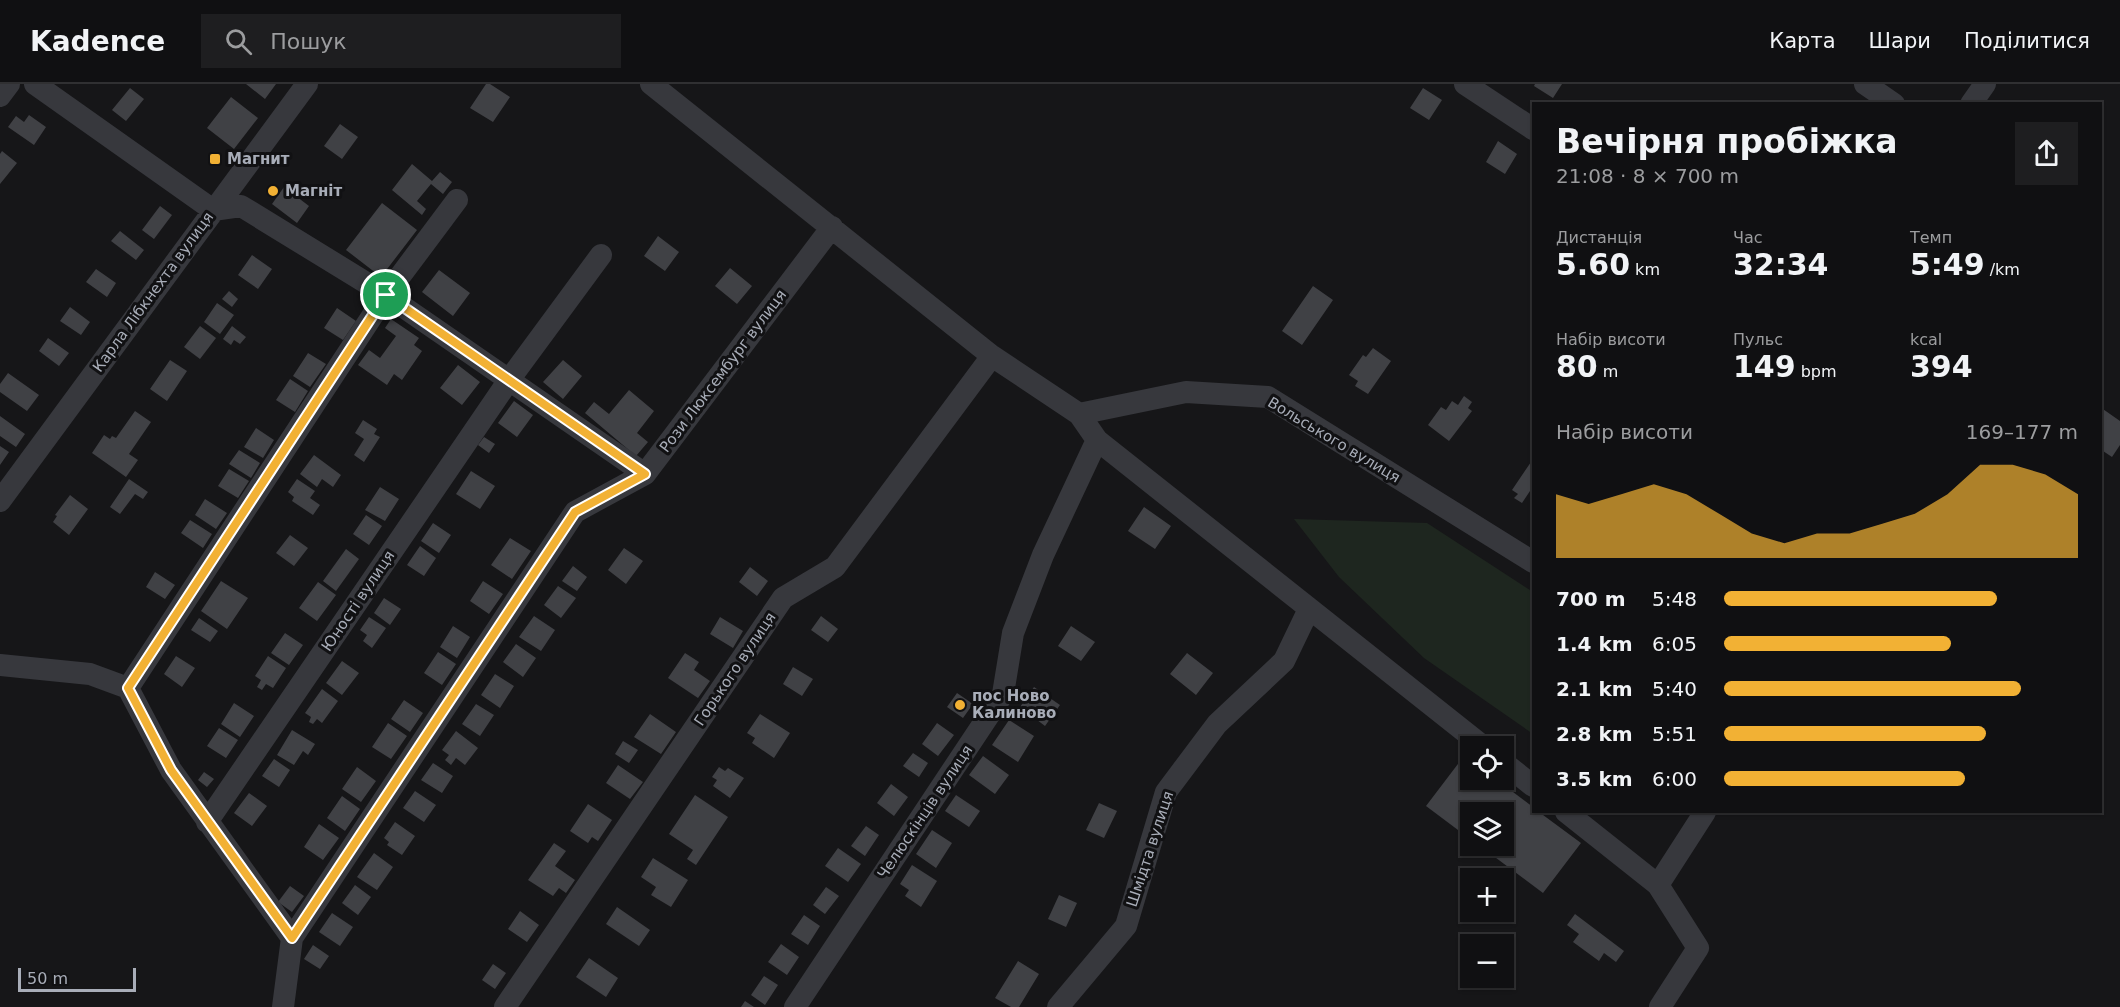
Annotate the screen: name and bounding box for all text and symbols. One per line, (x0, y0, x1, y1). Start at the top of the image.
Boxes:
search box (201, 14, 621, 68)
text: Kadence (30, 25, 165, 58)
icon: search (222, 25, 255, 58)
text: Пошук (270, 29, 347, 54)
text: Карта (1769, 29, 1836, 53)
text: Шари (1869, 29, 1931, 53)
text: Поділитися (1964, 29, 2090, 53)
text: Вечірня пробіжка (1556, 122, 1898, 161)
button: share (2015, 122, 2078, 185)
place label: Магнит (227, 150, 290, 168)
marker: Магнит (208, 152, 222, 166)
text: 21:08 · 8 × 700 m (1556, 164, 1739, 188)
place label: Магніт (285, 182, 342, 200)
marker: Магніт (266, 184, 280, 198)
street label: Карла Лібкнехта вулиця (89, 208, 217, 376)
text: Дистанція (1556, 228, 1642, 247)
text: Час (1733, 228, 1763, 247)
text: Темп (1910, 228, 1952, 247)
text: 5.60 (1556, 247, 1630, 282)
text: 32:34 (1733, 247, 1829, 282)
text: 5:49 (1910, 247, 1985, 282)
text: km (1630, 260, 1660, 279)
text: /km (1985, 260, 2020, 279)
pin (360, 269, 411, 320)
icon: arrive (369, 278, 402, 311)
street label: Рози Люксембург вулиця (656, 286, 790, 456)
text: Набір висоти (1556, 330, 1666, 349)
text: Пульс (1733, 330, 1783, 349)
text: kcal (1910, 330, 1942, 349)
text: 80 (1556, 349, 1598, 384)
text: 149 (1733, 349, 1796, 384)
text: 394 (1910, 349, 1973, 384)
text: m (1598, 362, 1618, 381)
text: bpm (1796, 362, 1837, 381)
street label: Вольського вулиця (1265, 393, 1403, 487)
text: Набір висоти (1556, 420, 1693, 444)
text: 169–177 m (1966, 420, 2078, 444)
street label: Юності вулиця (318, 547, 398, 655)
text: 700 m (1556, 587, 1626, 611)
text: 5:48 (1652, 587, 1697, 611)
street label: Горького вулиця (690, 609, 780, 729)
text: 1.4 km (1556, 632, 1633, 656)
text: 6:05 (1652, 632, 1697, 656)
text: 2.1 km (1556, 677, 1633, 701)
text: 5:40 (1652, 677, 1697, 701)
place label: пос Ново Калиново (972, 687, 1056, 722)
marker: пос Ново Калиново (953, 698, 967, 712)
text: 2.8 km (1556, 722, 1633, 746)
text: 5:51 (1652, 722, 1697, 746)
map controls (1460, 736, 1514, 988)
button: locate (1460, 736, 1514, 790)
street label: Челюскінців вулиця (874, 742, 976, 882)
text: 3.5 km (1556, 767, 1633, 791)
text: 6:00 (1652, 767, 1697, 791)
street label: Шмідта вулиця (1123, 789, 1177, 909)
button: layers (1460, 802, 1514, 856)
button: + (1460, 868, 1514, 922)
button: − (1460, 934, 1514, 988)
scale bar (18, 965, 136, 992)
text: 50 m (27, 969, 68, 988)

